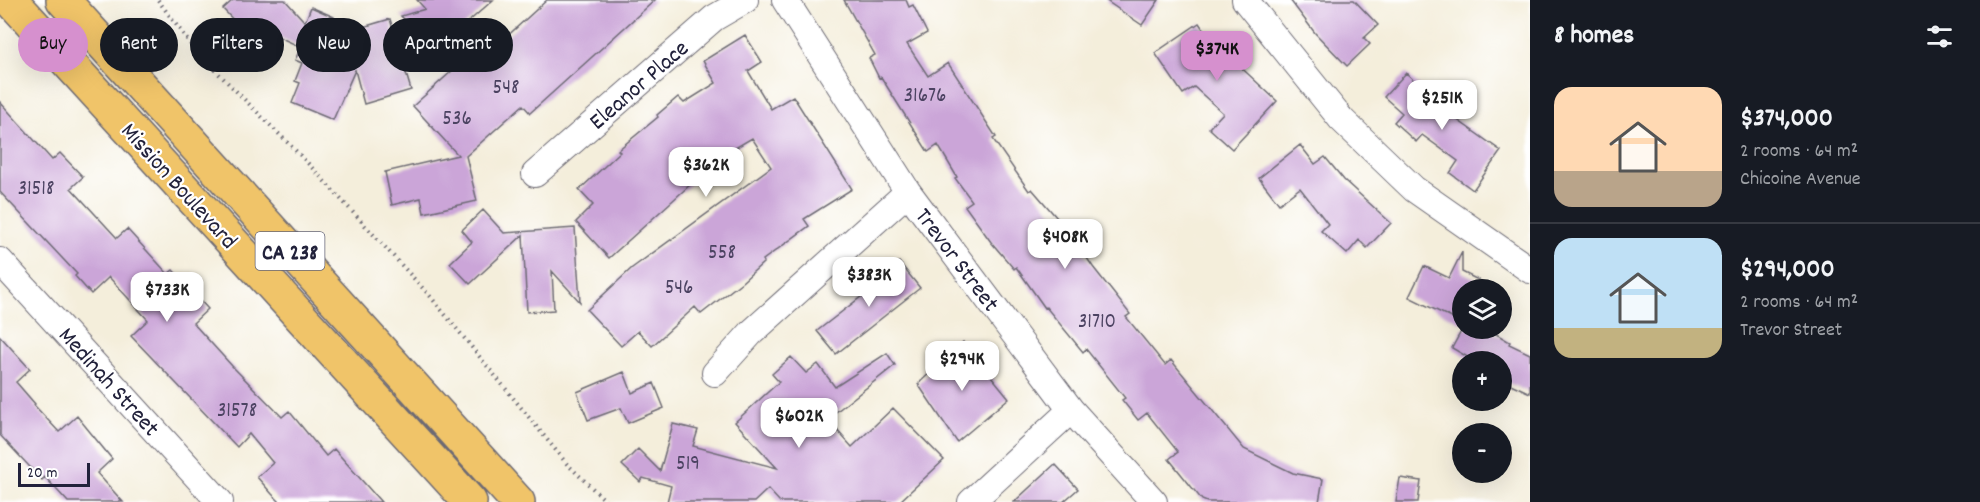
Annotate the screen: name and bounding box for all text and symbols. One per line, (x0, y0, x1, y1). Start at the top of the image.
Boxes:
chip: Buy (18, 18, 88, 72)
chip: Rent (100, 18, 178, 72)
chip: Filters (190, 18, 284, 72)
chip: New (296, 18, 371, 72)
chip: Apartment (383, 18, 513, 72)
text: 8 homes (1554, 18, 1634, 55)
icon: filters (1923, 20, 1956, 53)
pin: $374K (1175, 31, 1259, 82)
street label: Eleanor Place (583, 33, 697, 139)
text: $374K (1195, 36, 1239, 64)
house number: 548 (493, 74, 519, 104)
pin: $251K (1400, 80, 1484, 131)
house number: 31676 (904, 82, 946, 112)
text: $251K (1421, 85, 1463, 113)
text: $374,000 (1740, 101, 1833, 138)
house number: 536 (442, 105, 472, 135)
icon: home (1602, 111, 1674, 183)
street label: Mission Boulevard (111, 116, 244, 258)
text: 2 rooms · 64 m² (1740, 138, 1858, 166)
pin: $362K (664, 147, 748, 198)
text: $362K (683, 152, 729, 180)
text: Chicoine Avenue (1740, 166, 1861, 194)
house number: 31518 (18, 175, 54, 205)
street label: Trevor Street (905, 202, 1006, 320)
pin: $408K (1023, 219, 1107, 270)
text: $408K (1042, 224, 1088, 252)
road number: CA 238 (256, 232, 324, 270)
house number: 558 (708, 239, 736, 269)
text: $294,000 (1740, 252, 1835, 289)
pin: $383K (827, 257, 911, 308)
text: $383K (846, 262, 892, 290)
icon: home (1602, 262, 1674, 334)
pin: $733K (125, 272, 209, 323)
house number: 546 (665, 274, 693, 304)
text: $733K (145, 277, 189, 305)
map controls (1452, 279, 1512, 483)
button: layers (1452, 279, 1512, 339)
text: 2 rooms · 64 m² (1740, 289, 1858, 317)
house number: 31710 (1078, 308, 1116, 338)
text: Trevor Street (1740, 317, 1842, 345)
street label: Medinah Street (49, 321, 166, 446)
pin: $294K (920, 341, 1004, 392)
text: $294K (939, 346, 985, 374)
button: + (1452, 351, 1512, 411)
house number: 31578 (217, 397, 257, 427)
pin: $602K (757, 398, 841, 449)
text: $602K (775, 403, 823, 431)
button: − (1452, 423, 1512, 483)
house number: 519 (676, 450, 700, 480)
scale bar (18, 460, 90, 488)
text: 20 m (27, 462, 57, 485)

